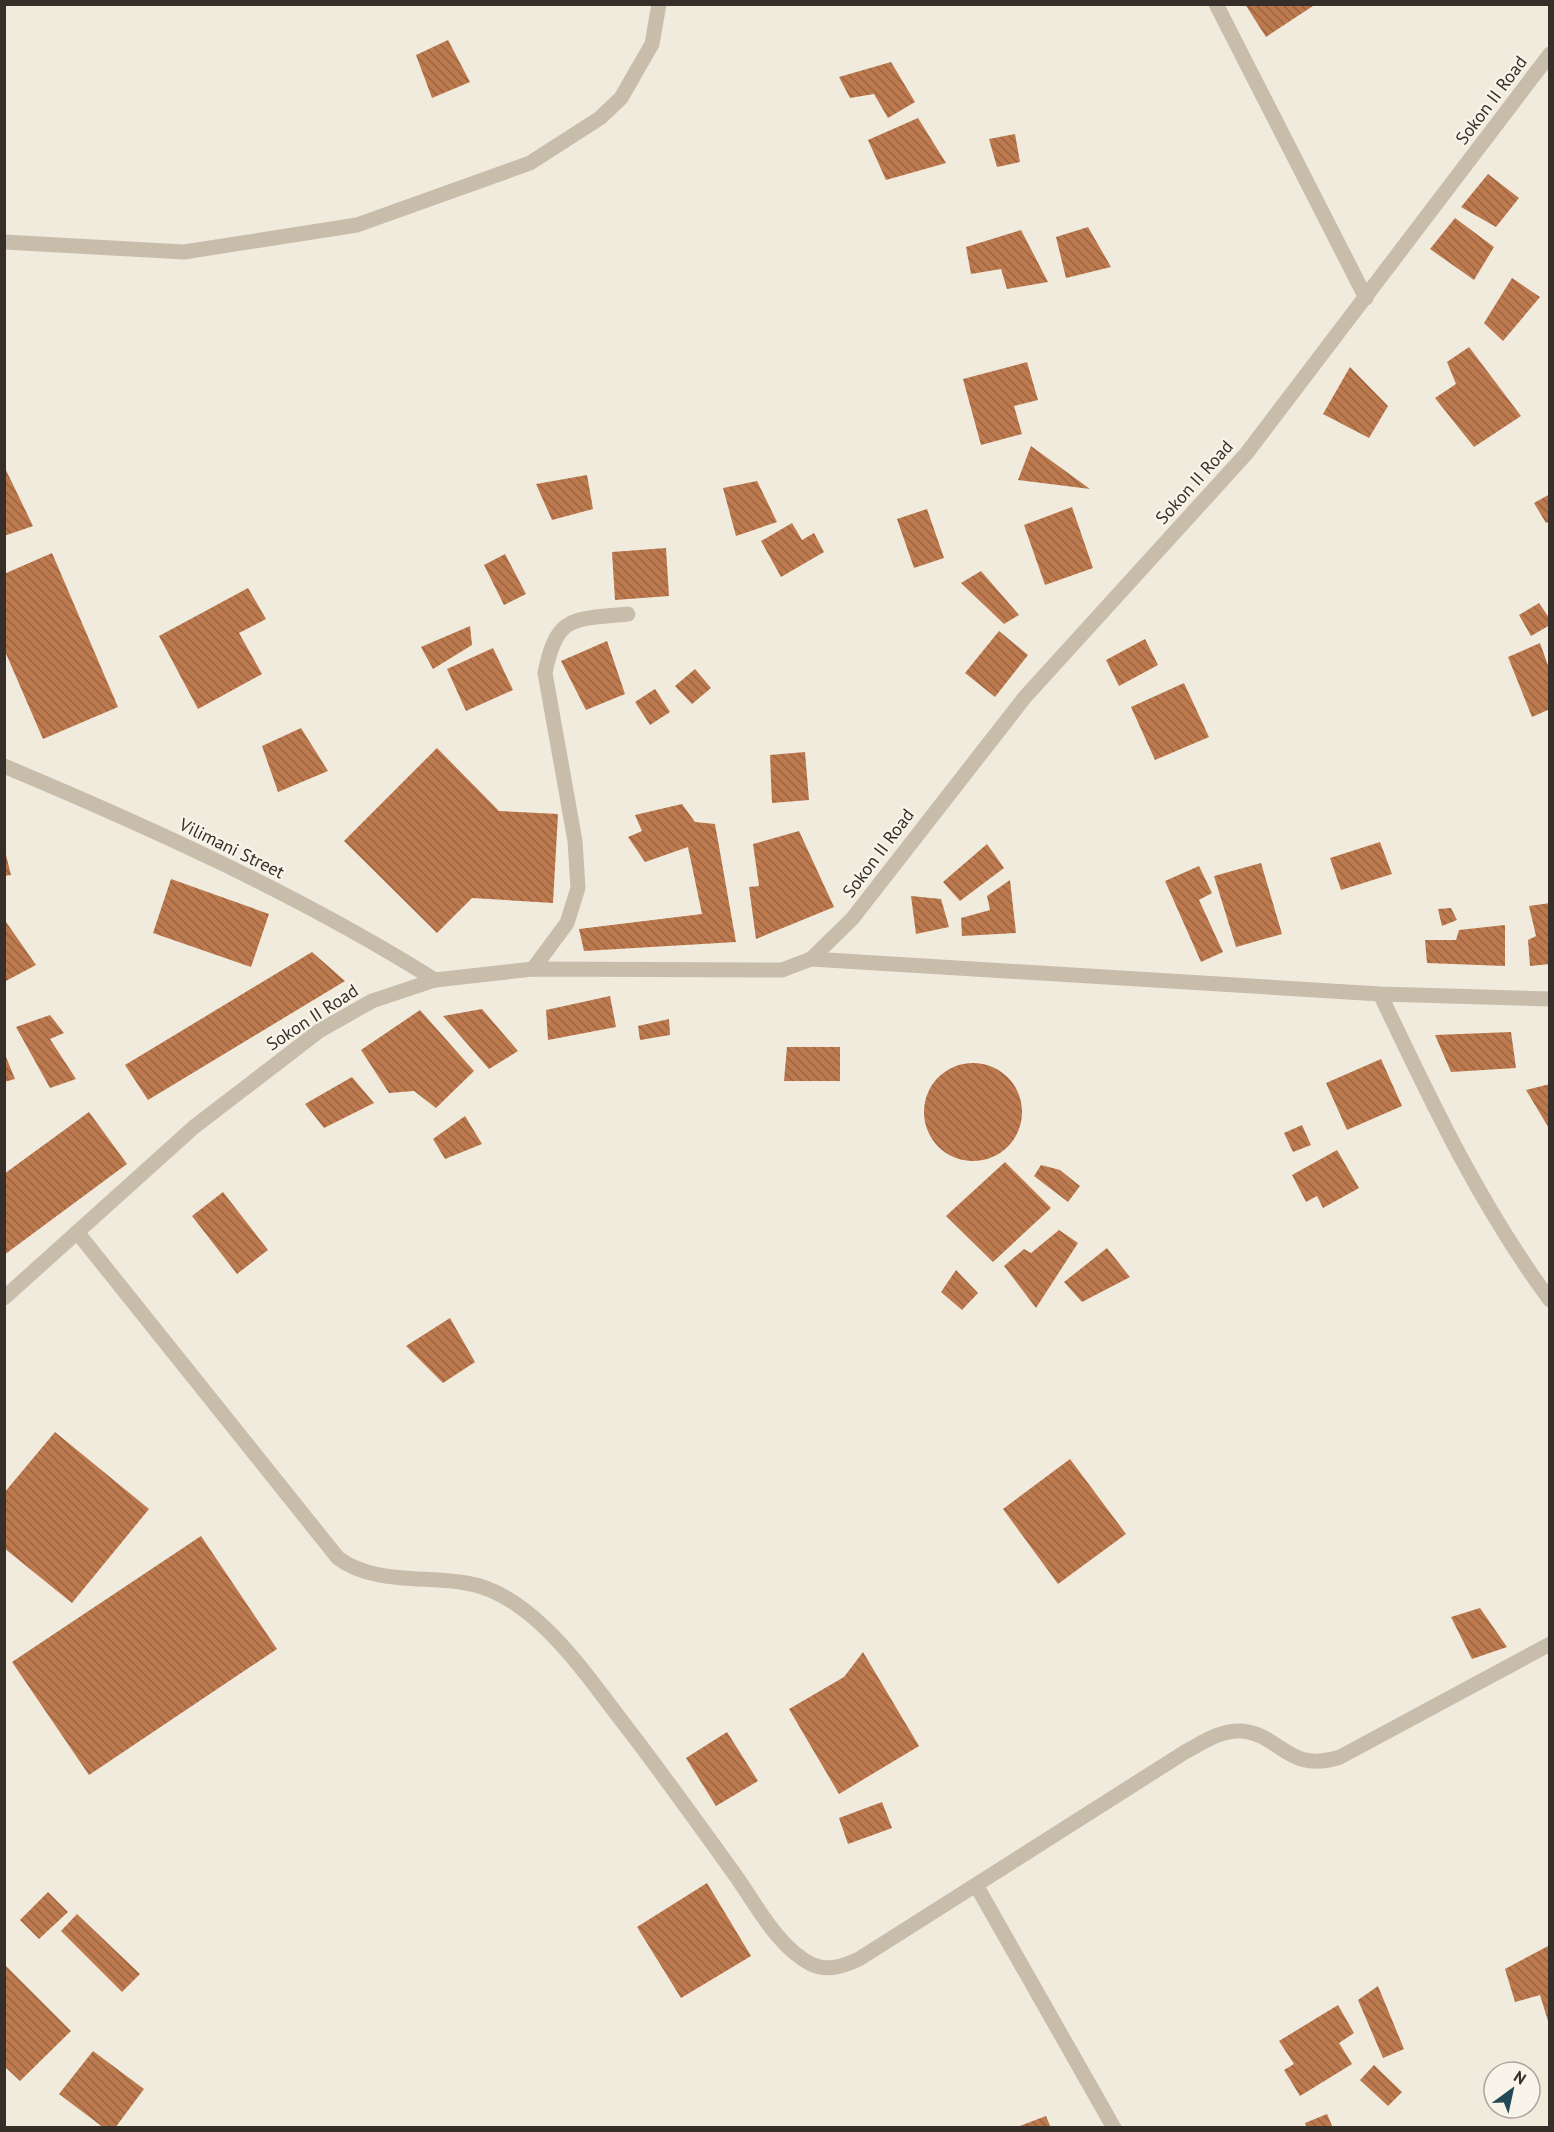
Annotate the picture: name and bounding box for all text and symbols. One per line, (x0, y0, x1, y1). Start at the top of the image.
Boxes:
street label: Sokon II Road (1450, 51, 1532, 149)
street label: Sokon II Road (1150, 435, 1238, 529)
street label: Sokon II Road (837, 804, 919, 902)
street label: Vilimani Street (175, 812, 288, 883)
street label: Sokon II Road (262, 979, 362, 1055)
north arrow (1482, 2060, 1542, 2120)
text: N (1510, 2066, 1530, 2089)

